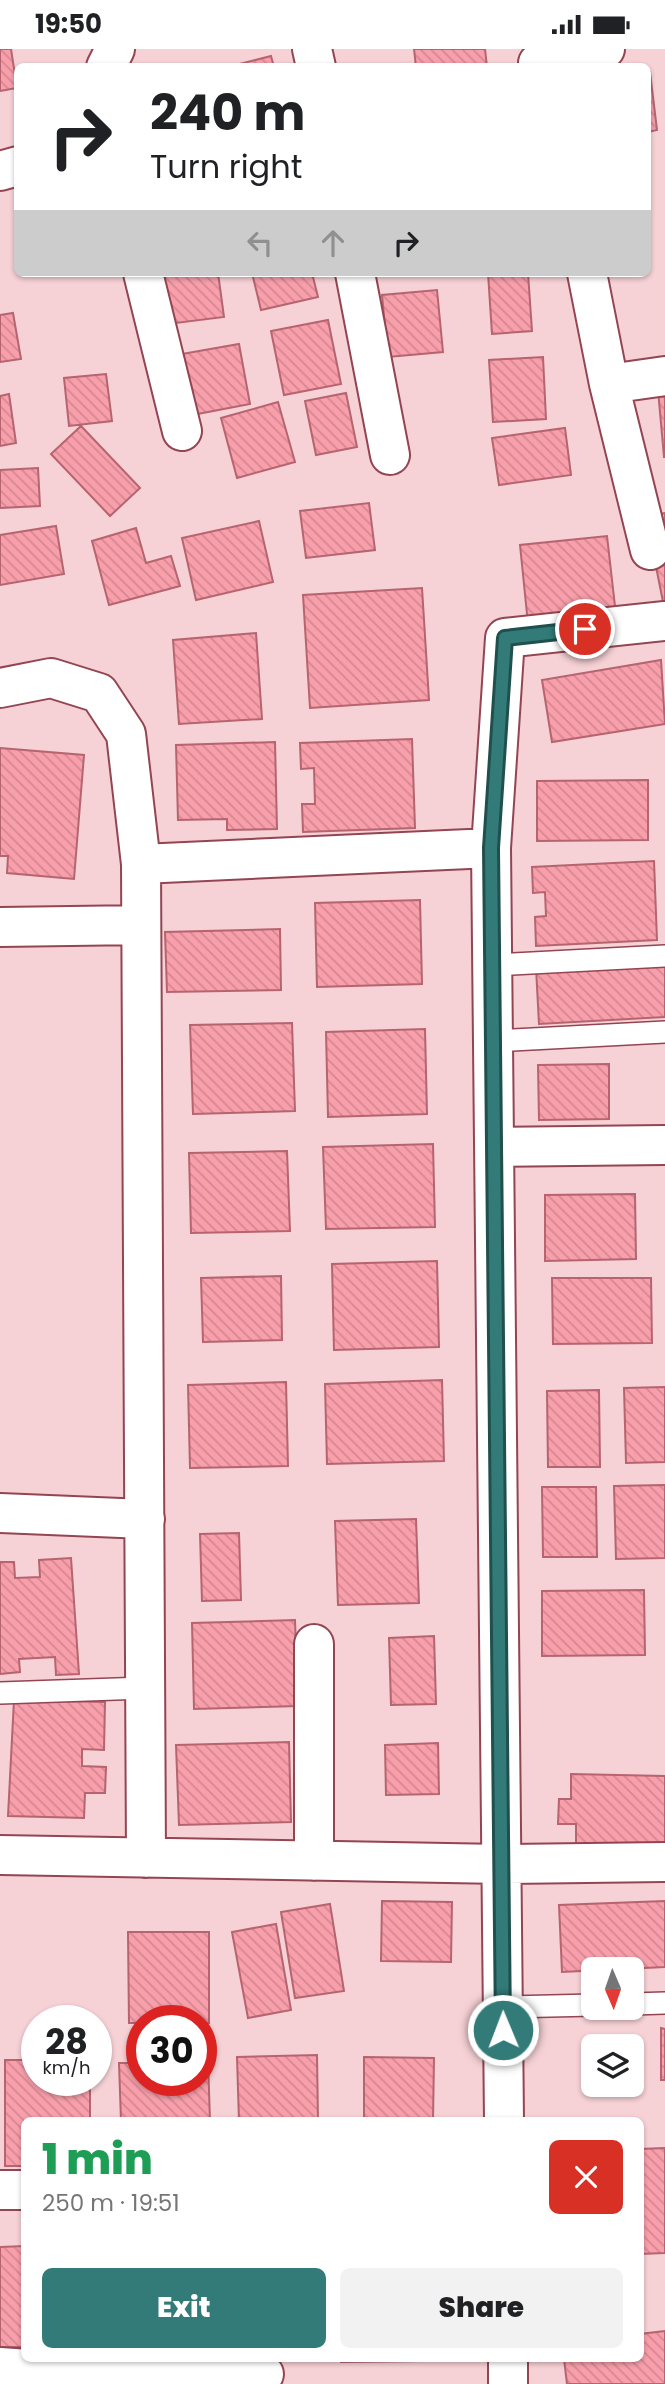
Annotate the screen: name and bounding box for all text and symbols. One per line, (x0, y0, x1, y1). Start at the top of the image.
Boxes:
text: 19:50 (35, 6, 102, 42)
text: 240 m (150, 79, 305, 147)
icon: right (35, 91, 126, 182)
text: Turn right (150, 144, 302, 189)
icon: left (241, 224, 279, 262)
icon: ahead (314, 224, 352, 262)
icon: right (387, 224, 425, 262)
pin (555, 599, 615, 659)
icon: arrive (566, 610, 604, 648)
north arrow (581, 1957, 644, 2019)
map controls (581, 1957, 644, 2097)
position arrow (466, 1993, 540, 2067)
speed limit sign: 30 (126, 2005, 217, 2096)
text: 28 (45, 2017, 88, 2066)
button: layers (581, 2034, 644, 2097)
text: km/h (43, 2055, 90, 2080)
text: 1 min (42, 2130, 153, 2189)
button: close (549, 2140, 623, 2214)
text: 250 m · 19:51 (42, 2187, 180, 2219)
button: Exit (42, 2268, 326, 2348)
button: Share (340, 2268, 623, 2348)

